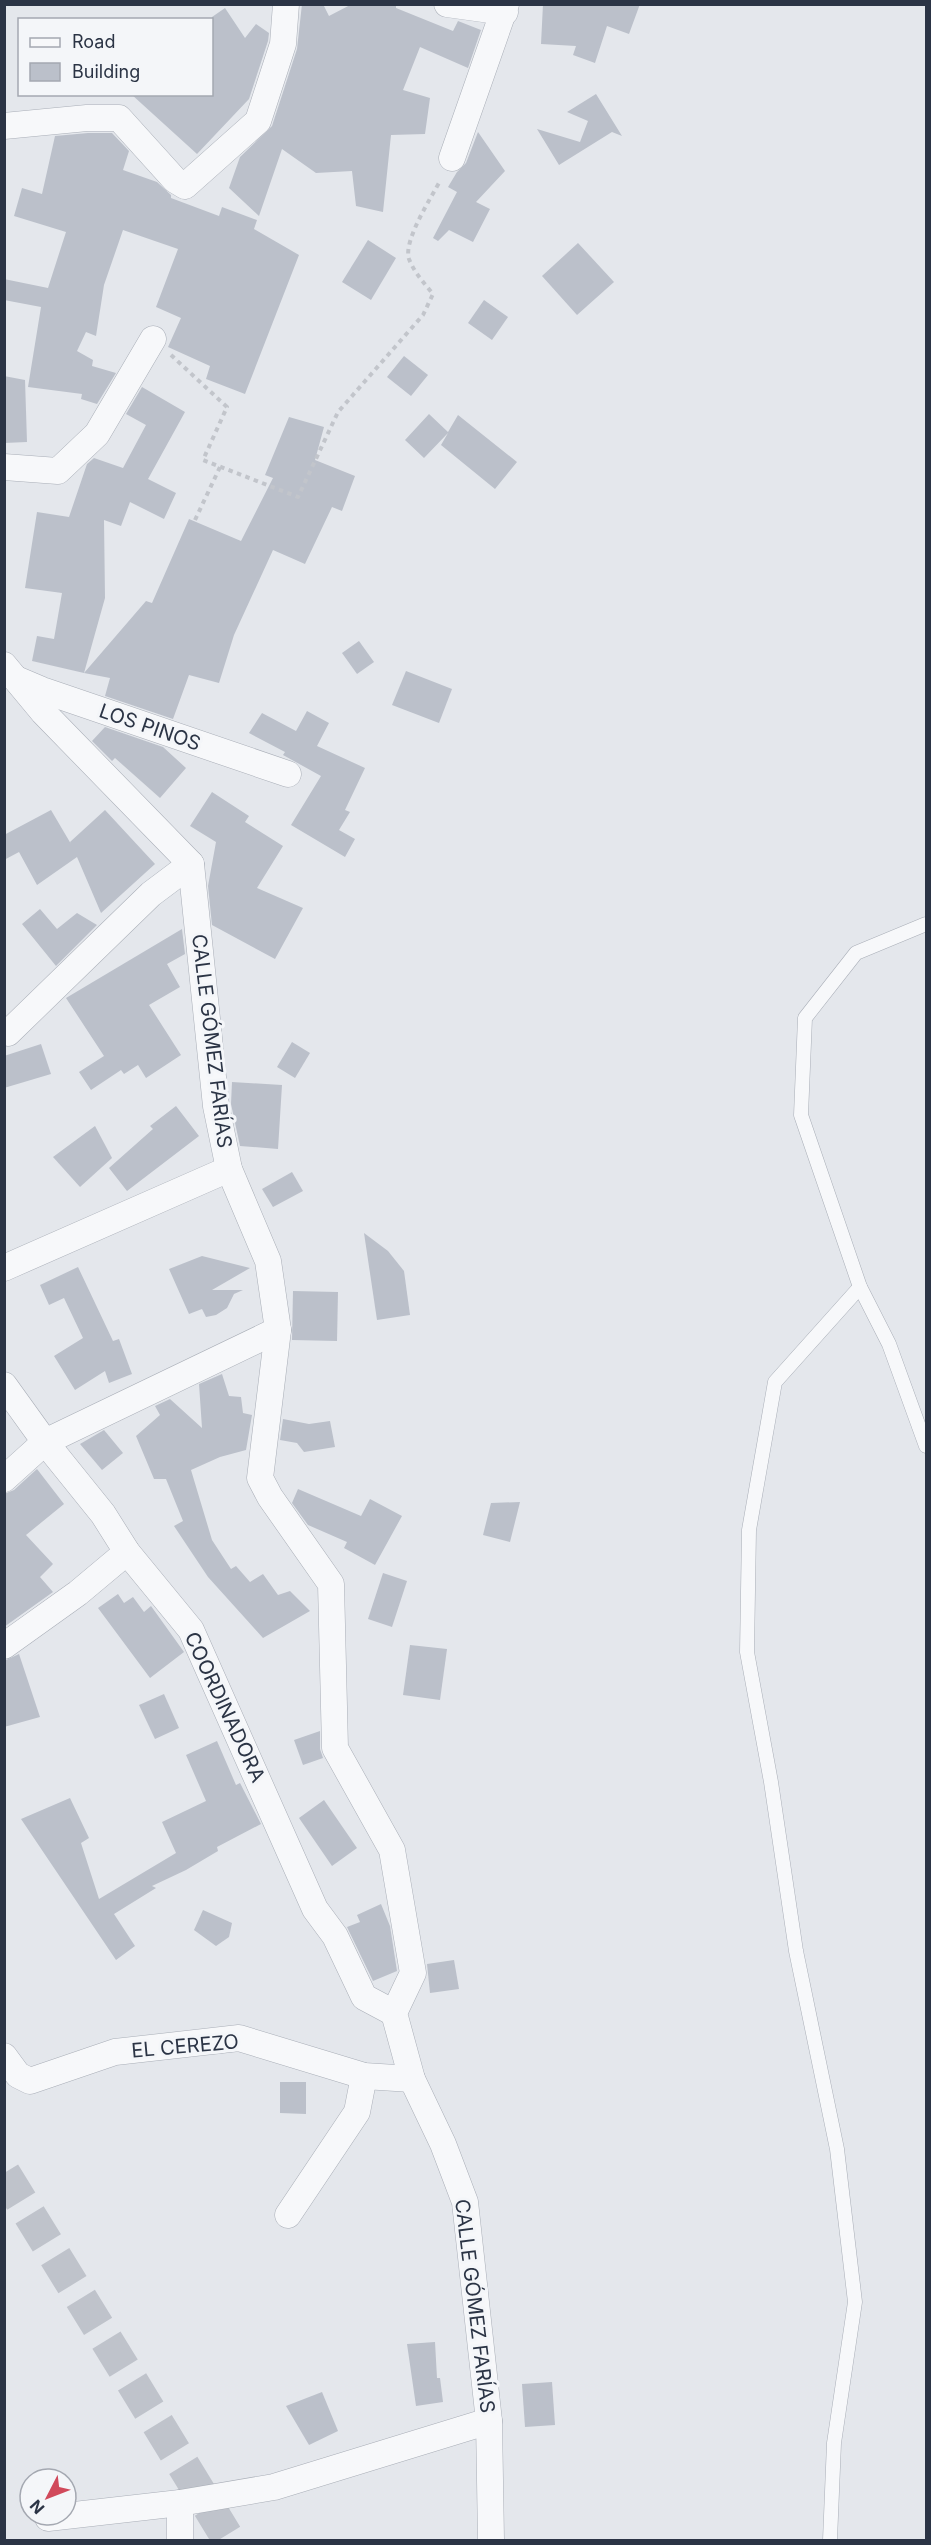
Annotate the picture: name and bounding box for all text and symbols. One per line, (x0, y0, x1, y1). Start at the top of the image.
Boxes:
legend (18, 18, 213, 96)
text: Road (72, 31, 115, 52)
text: Building (72, 61, 140, 82)
street label: LOS PINOS (96, 698, 204, 756)
street label: CALLE GÓMEZ FARÍAS (187, 932, 238, 1149)
street label: COORDINADORA (180, 1628, 270, 1786)
street label: EL CEREZO (130, 2029, 240, 2063)
street label: CALLE GÓMEZ FARÍAS (450, 2197, 501, 2414)
north arrow (18, 2467, 78, 2527)
text: N (25, 2496, 48, 2518)

